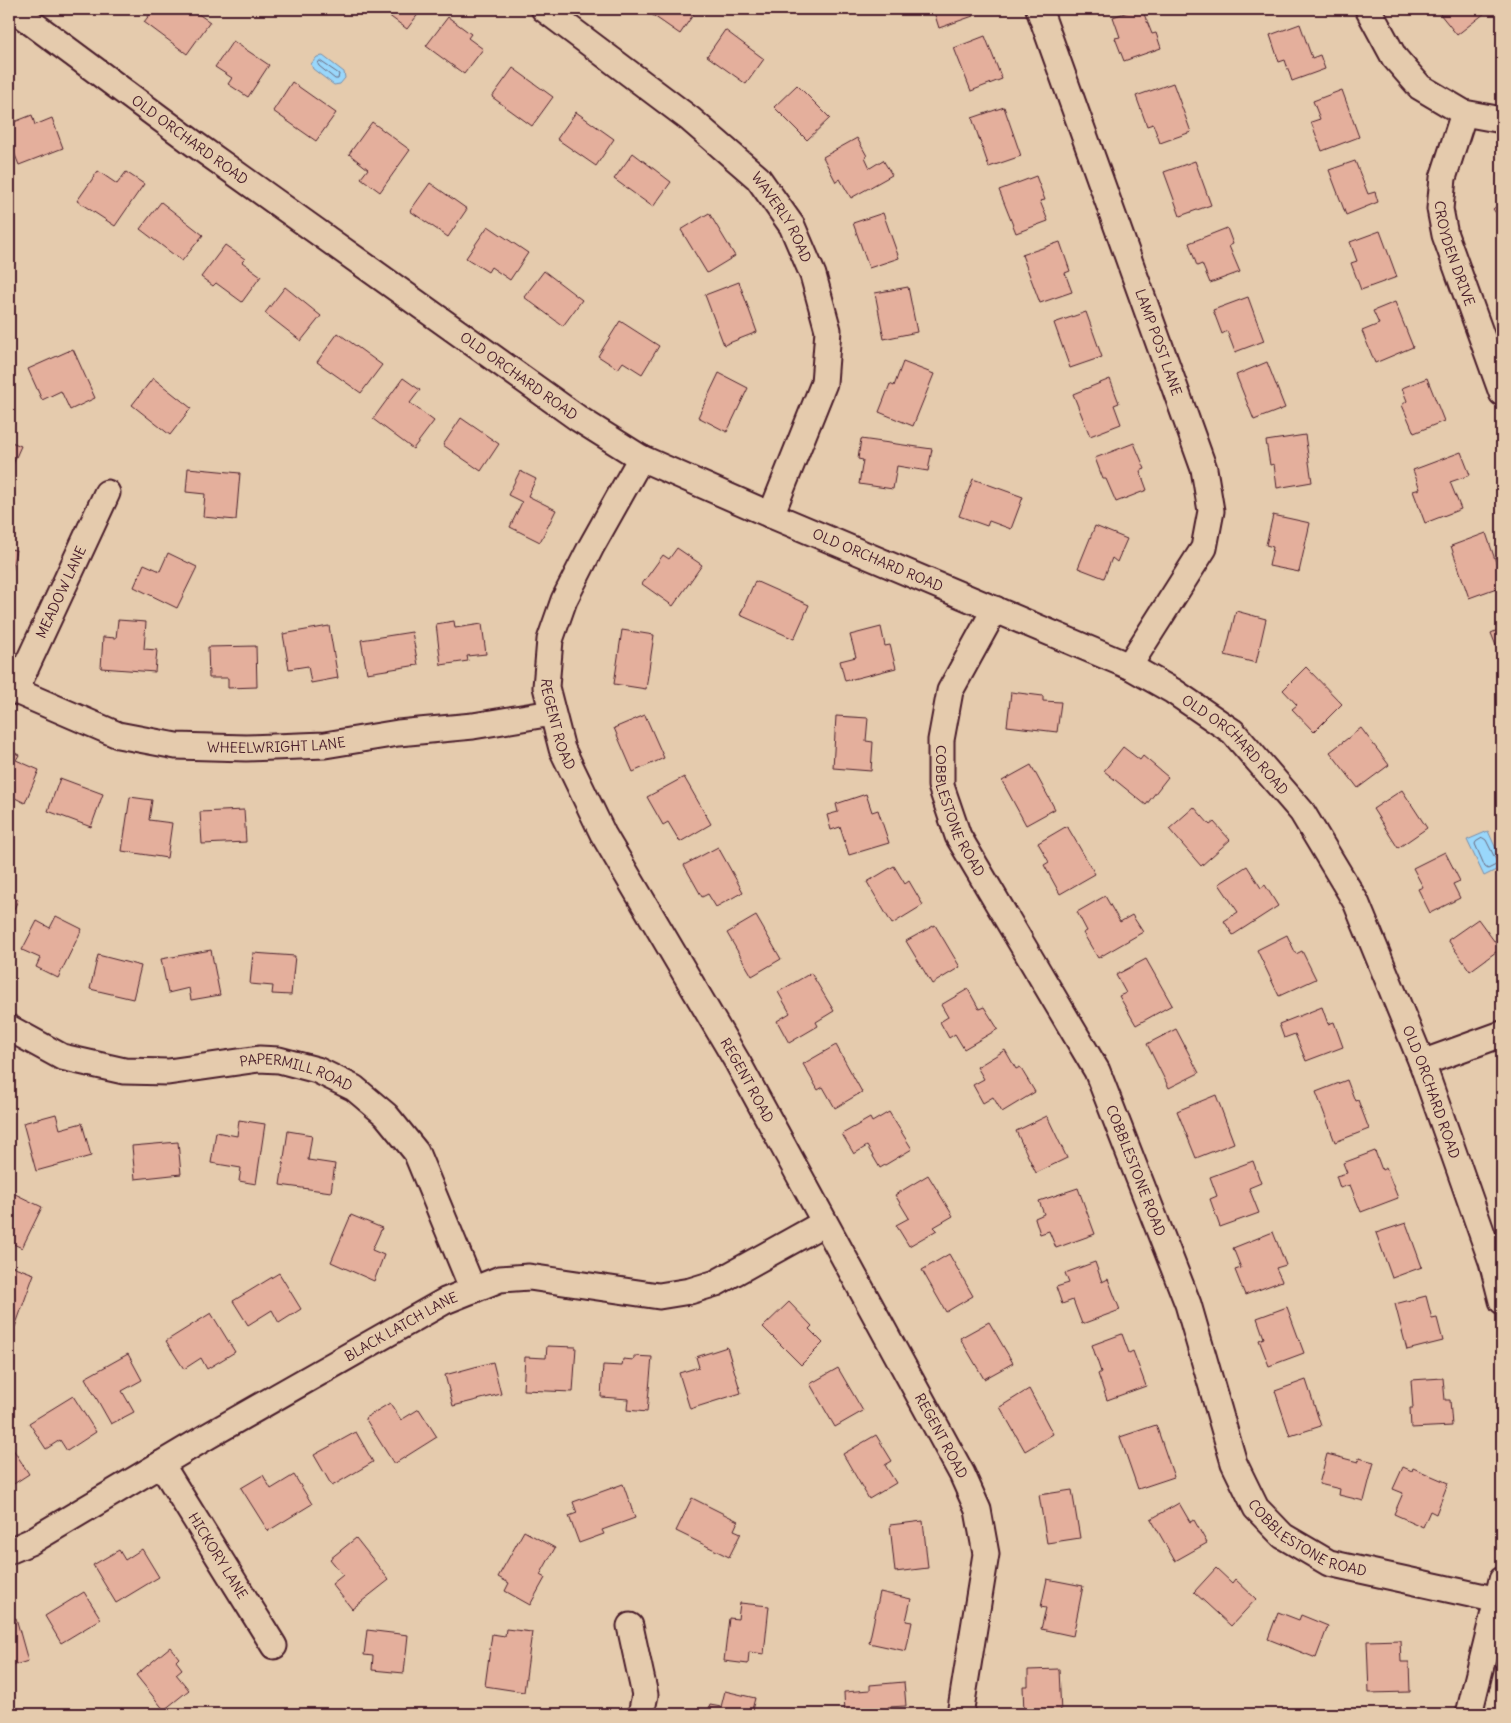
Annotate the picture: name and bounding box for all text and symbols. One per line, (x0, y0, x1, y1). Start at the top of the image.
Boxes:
street label: OLD ORCHARD ROAD (128, 91, 252, 189)
street label: WAVERLY ROAD (748, 168, 816, 265)
street label: CROYDEN DRIVE (1431, 200, 1479, 308)
street label: LAMP POST LANE (1131, 286, 1186, 398)
street label: OLD ORCHARD ROAD (457, 328, 581, 424)
street label: OLD ORCHARD ROAD (810, 524, 946, 596)
street label: MEADOW LANE (32, 543, 90, 641)
street label: REGENT ROAD (537, 678, 580, 773)
street label: OLD ORCHARD ROAD (1178, 691, 1292, 799)
street label: WHEELWRIGHT LANE (207, 733, 347, 757)
street label: COBBLESTONE ROAD (932, 745, 989, 880)
street label: OLD ORCHARD ROAD (1399, 1023, 1464, 1161)
street label: REGENT ROAD (716, 1035, 778, 1126)
street label: PAPERMILL ROAD (238, 1050, 356, 1095)
street label: COBBLESTONE ROAD (1102, 1102, 1170, 1239)
street label: BLACK LATCH LANE (341, 1288, 460, 1365)
street label: REGENT ROAD (911, 1390, 972, 1482)
street label: COBBLESTONE ROAD (1244, 1496, 1369, 1580)
street label: HICKORY LANE (184, 1509, 252, 1602)

